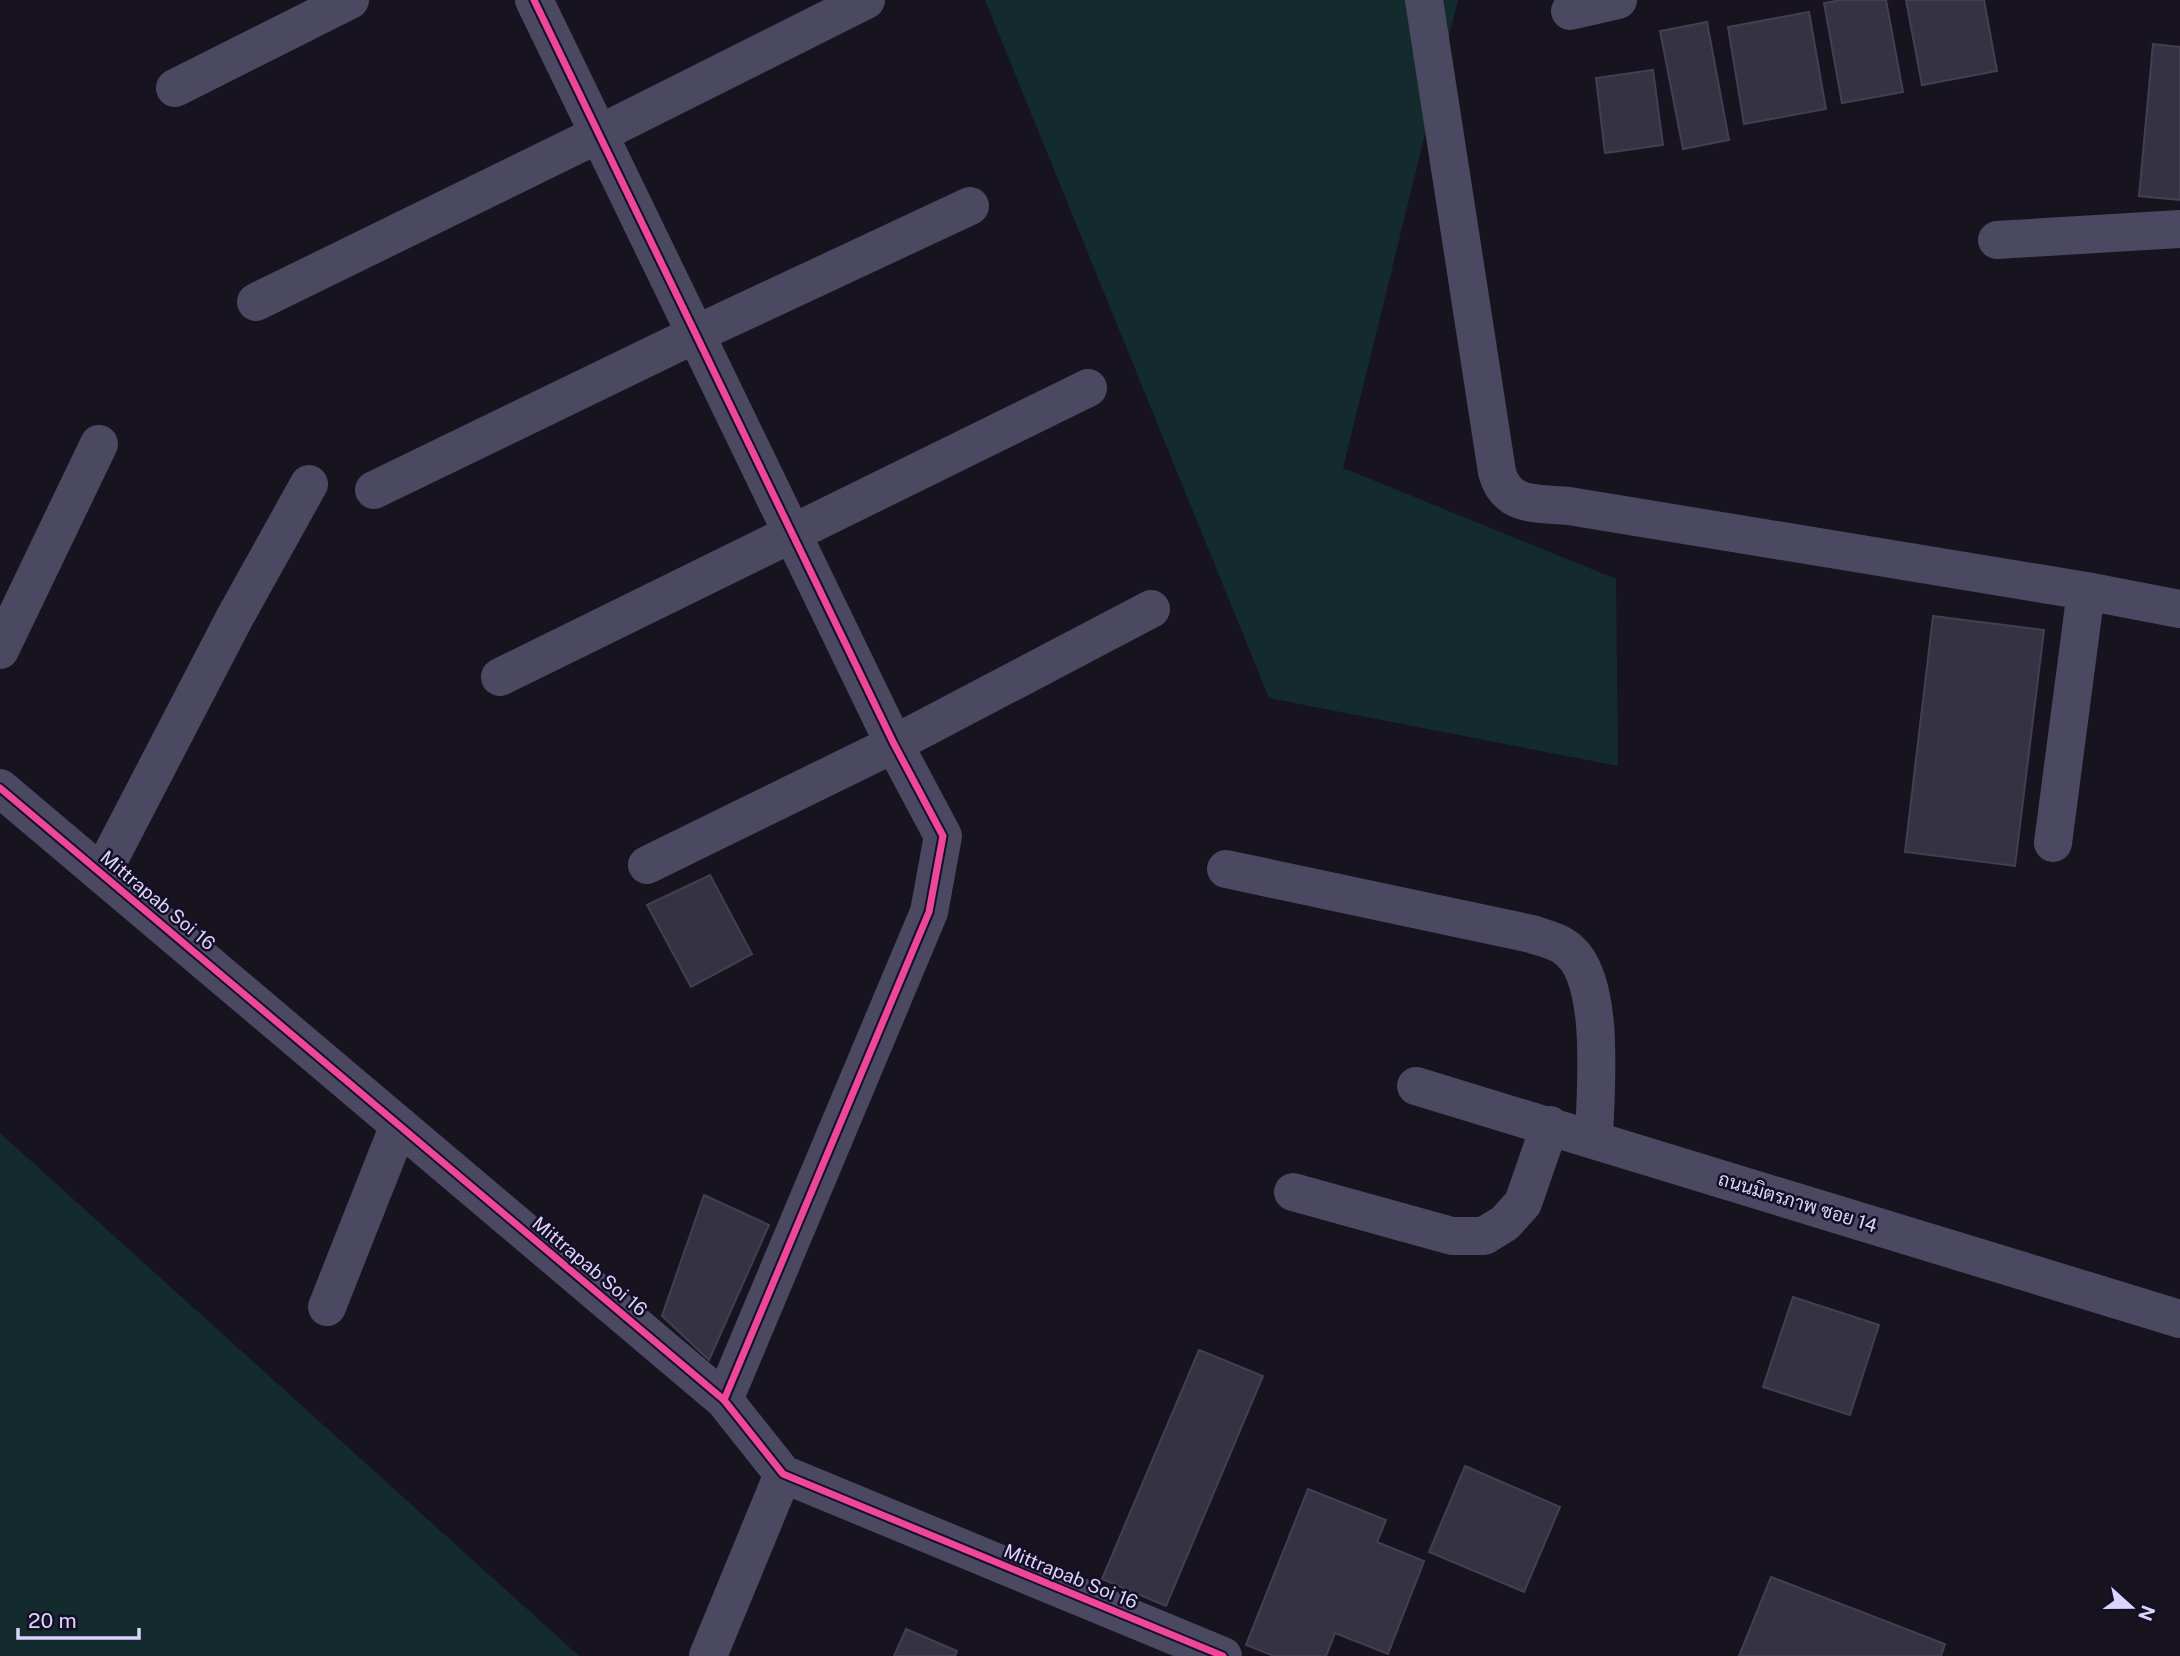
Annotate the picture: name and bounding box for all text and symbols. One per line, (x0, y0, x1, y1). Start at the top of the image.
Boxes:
street label: Mittrapab Soi 16 (96, 846, 220, 954)
street label: ถนนมิตรภาพ ซอย 14 (1716, 1167, 1880, 1237)
street label: Mittrapab Soi 16 (528, 1212, 652, 1320)
street label: Mittrapab Soi 16 (1001, 1539, 1141, 1613)
north arrow (2096, 1572, 2166, 1642)
scale bar (18, 1596, 138, 1640)
text: N (2134, 1602, 2160, 1624)
text: 20 m (28, 1608, 77, 1633)

